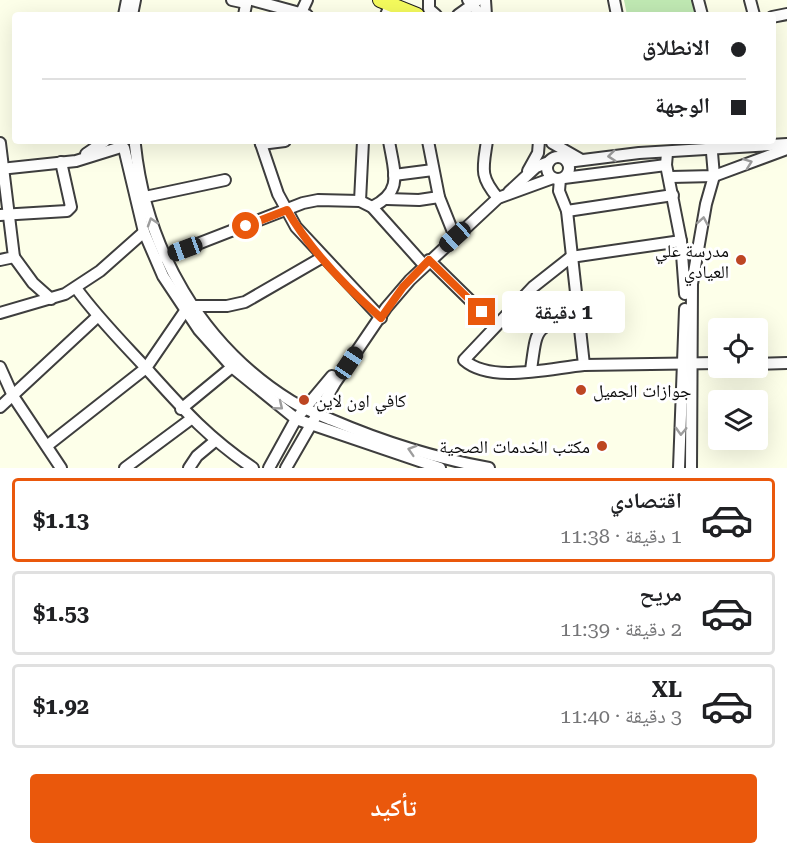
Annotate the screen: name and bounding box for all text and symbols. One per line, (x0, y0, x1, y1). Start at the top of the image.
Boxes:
text: الانطلاق (642, 35, 710, 60)
text: الوجهة (655, 93, 710, 118)
one-way arrow (607, 149, 616, 162)
one-way arrow (742, 158, 753, 171)
route start (232, 212, 259, 239)
one-way arrow (146, 217, 159, 228)
one-way arrow (696, 217, 708, 226)
car (436, 218, 474, 256)
car (165, 234, 205, 264)
place label: مدرسة علي العيادي (655, 240, 729, 286)
marker: مدرسة علي العيادي (734, 253, 748, 267)
callout: 1 دقيقة (503, 291, 626, 333)
route end (468, 298, 495, 325)
text: 1 دقيقة (534, 300, 593, 324)
map controls (708, 318, 768, 450)
button: locate (708, 318, 768, 378)
car (331, 343, 367, 383)
place label: جوازات الجميل (593, 380, 691, 402)
marker: جوازات الجميل (574, 383, 588, 397)
place label: كافي اون لاين (316, 390, 407, 415)
button: layers (708, 390, 768, 450)
marker: كافي اون لاين (297, 393, 311, 407)
one-way arrow (272, 399, 283, 410)
one-way arrow (674, 427, 687, 436)
place label: مكتب الخدمات الصحية (439, 436, 590, 457)
marker: مكتب الخدمات الصحية (595, 439, 609, 453)
one-way arrow (407, 445, 418, 457)
text: اقتصادي (610, 488, 682, 513)
icon: car (700, 493, 754, 547)
text: $1.13 (33, 508, 89, 533)
text: 1 دقيقة · 11:38 (560, 524, 682, 548)
text: مريح (639, 581, 682, 606)
icon: car (700, 586, 754, 640)
text: $1.53 (33, 601, 89, 626)
text: 2 دقيقة · 11:39 (560, 617, 682, 641)
text: XL (652, 677, 682, 702)
icon: car (700, 679, 754, 733)
text: $1.92 (33, 694, 89, 719)
text: 3 دقيقة · 11:40 (560, 704, 682, 728)
button: تأكيد (30, 774, 757, 843)

